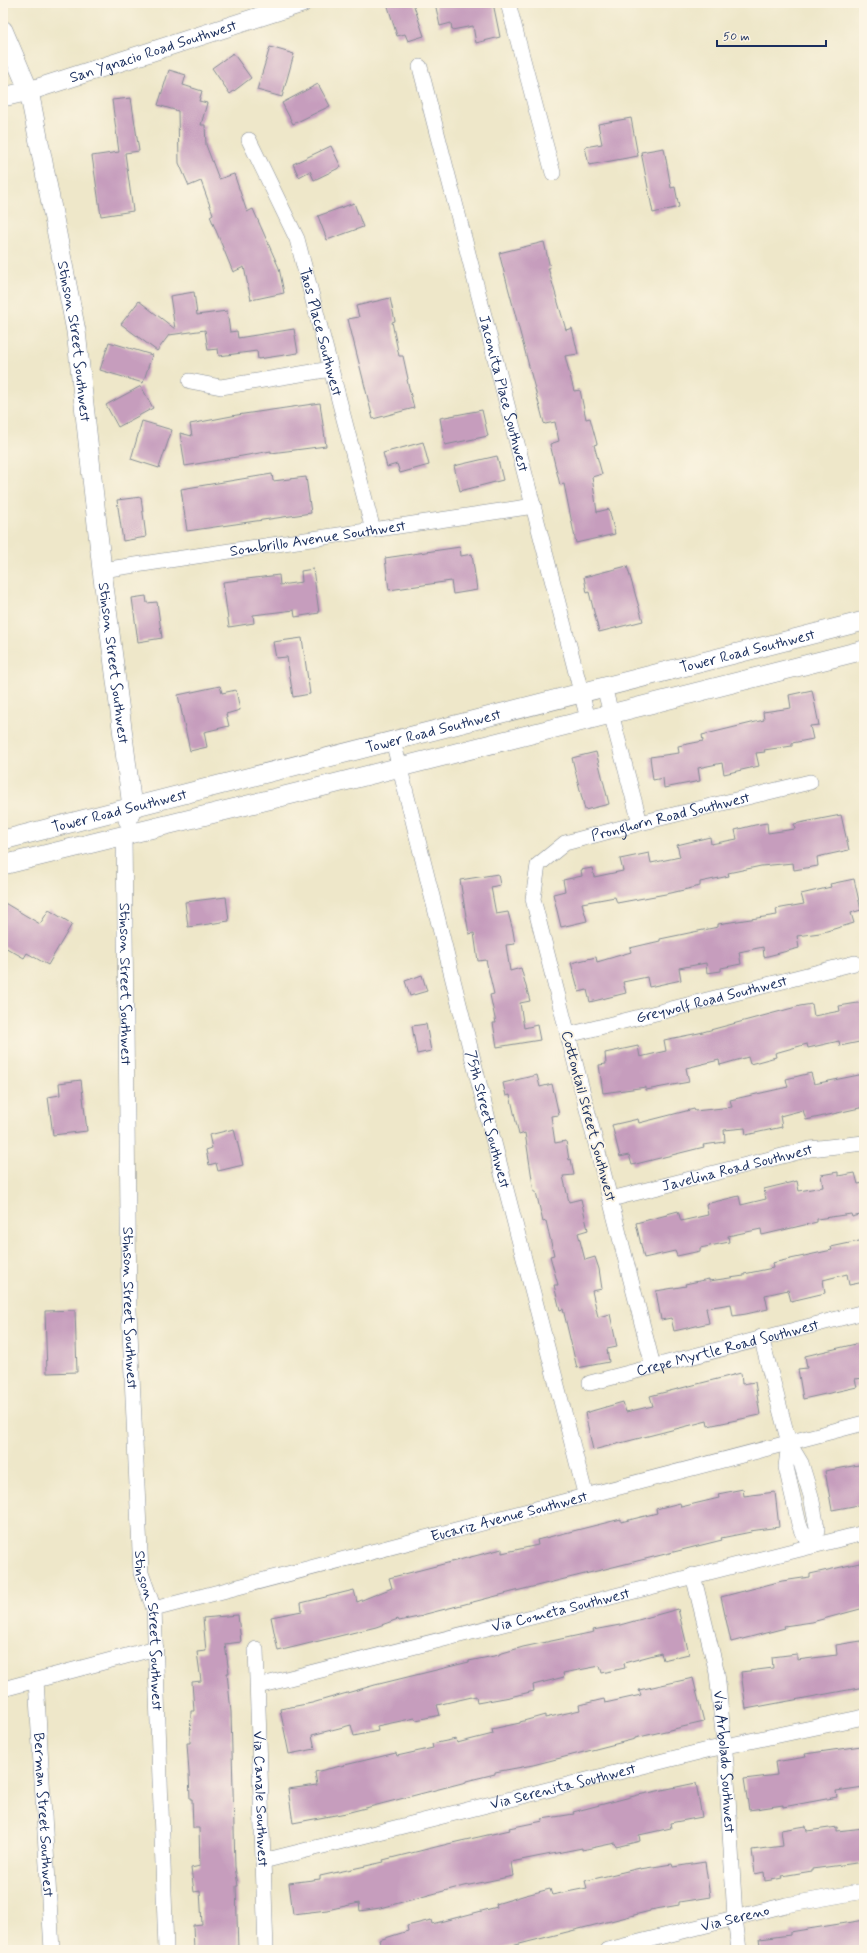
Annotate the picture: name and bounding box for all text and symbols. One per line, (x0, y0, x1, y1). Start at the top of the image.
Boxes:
street label: San Ygnacio Road Southwest (67, 15, 240, 88)
scale bar (717, 22, 826, 48)
text: 50 m (723, 29, 750, 45)
street label: Stinson Street Southwest (52, 259, 95, 424)
street label: Taos Place Southwest (294, 266, 347, 399)
street label: Jaconita Place Southwest (473, 313, 533, 475)
street label: Sombrillo Avenue Southwest (228, 516, 408, 562)
street label: Stinson Street Southwest (93, 581, 133, 746)
street label: Tower Road Southwest (678, 625, 818, 678)
street label: Tower Road Southwest (364, 705, 504, 758)
street label: Tower Road Southwest (50, 784, 190, 838)
street label: Pronghorn Road Southwest (589, 788, 753, 847)
street label: Stinson Street Southwest (114, 903, 135, 1066)
street label: Greywolf Road Southwest (634, 971, 790, 1029)
street label: Cottontail Street Southwest (556, 1029, 621, 1204)
street label: 75th Street Southwest (460, 1048, 515, 1191)
street label: Javelina Road Southwest (660, 1140, 815, 1197)
street label: Stinson Street Southwest (117, 1227, 142, 1390)
street label: Crepe Myrtle Road Southwest (634, 1315, 822, 1382)
street label: Eucariz Avenue Southwest (429, 1487, 590, 1547)
street label: Stinson Street Southwest (129, 1550, 167, 1712)
street label: Via Cometa Southwest (489, 1583, 633, 1638)
street label: Via Arbolado Southwest (708, 1690, 739, 1834)
street label: Via Canale Southwest (248, 1731, 272, 1868)
street label: Berman Street Southwest (28, 1732, 58, 1898)
street label: Via Serenita Southwest (488, 1759, 639, 1815)
street label: Via Sereno (699, 1901, 772, 1937)

